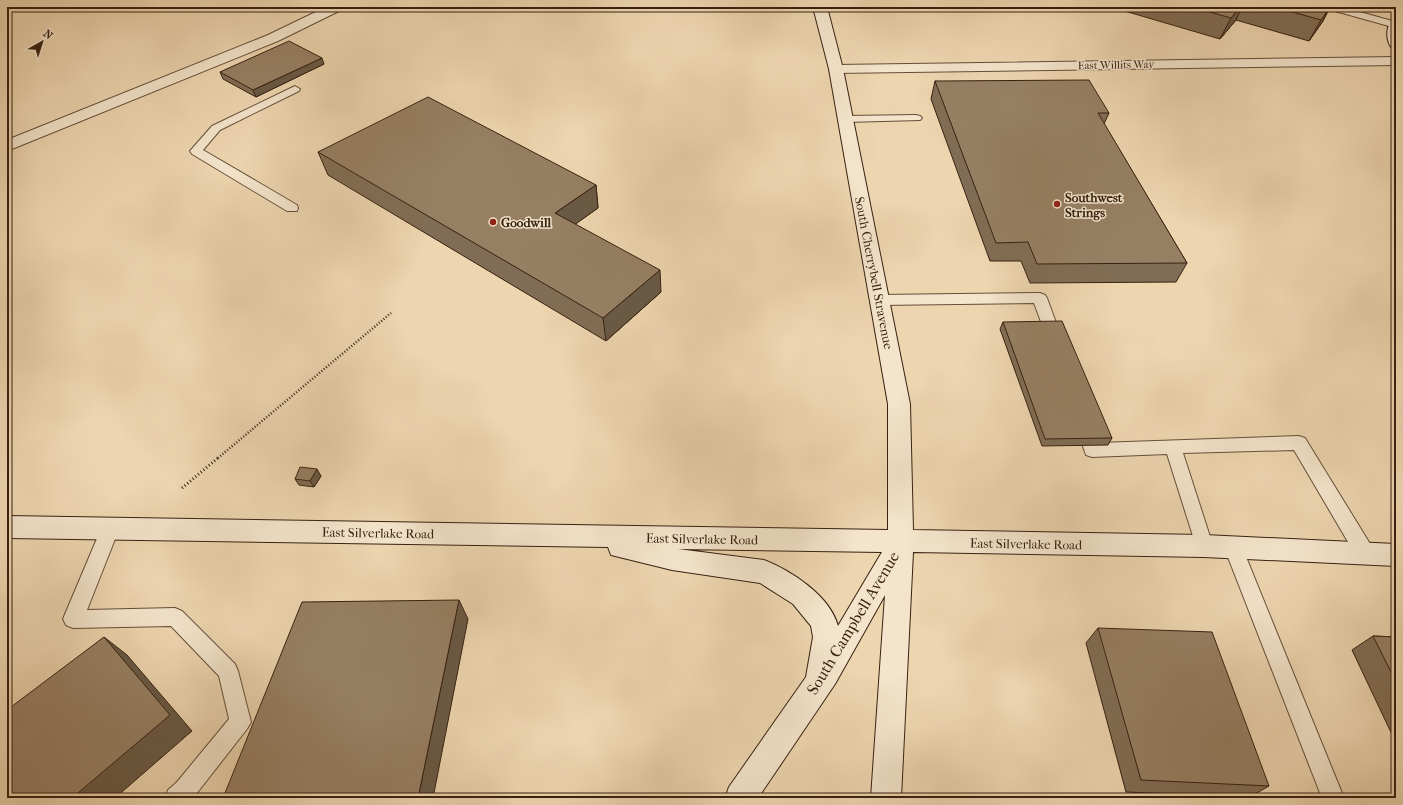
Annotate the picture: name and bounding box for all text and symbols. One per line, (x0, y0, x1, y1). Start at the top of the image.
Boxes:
north arrow (22, 22, 62, 62)
text: N (41, 27, 56, 43)
street label: East Willits Way (1078, 58, 1156, 72)
place label: Southwest Strings (1065, 190, 1123, 221)
street label: South Cherrybell Stravenue (852, 195, 896, 351)
marker: Southwest Strings (1052, 199, 1062, 209)
place label: Goodwill (501, 215, 552, 230)
marker: Goodwill (488, 217, 498, 227)
street label: East Silverlake Road (322, 525, 435, 541)
street label: East Silverlake Road (646, 531, 759, 547)
street label: East Silverlake Road (970, 536, 1083, 552)
street label: South Campbell Avenue (803, 548, 903, 698)

